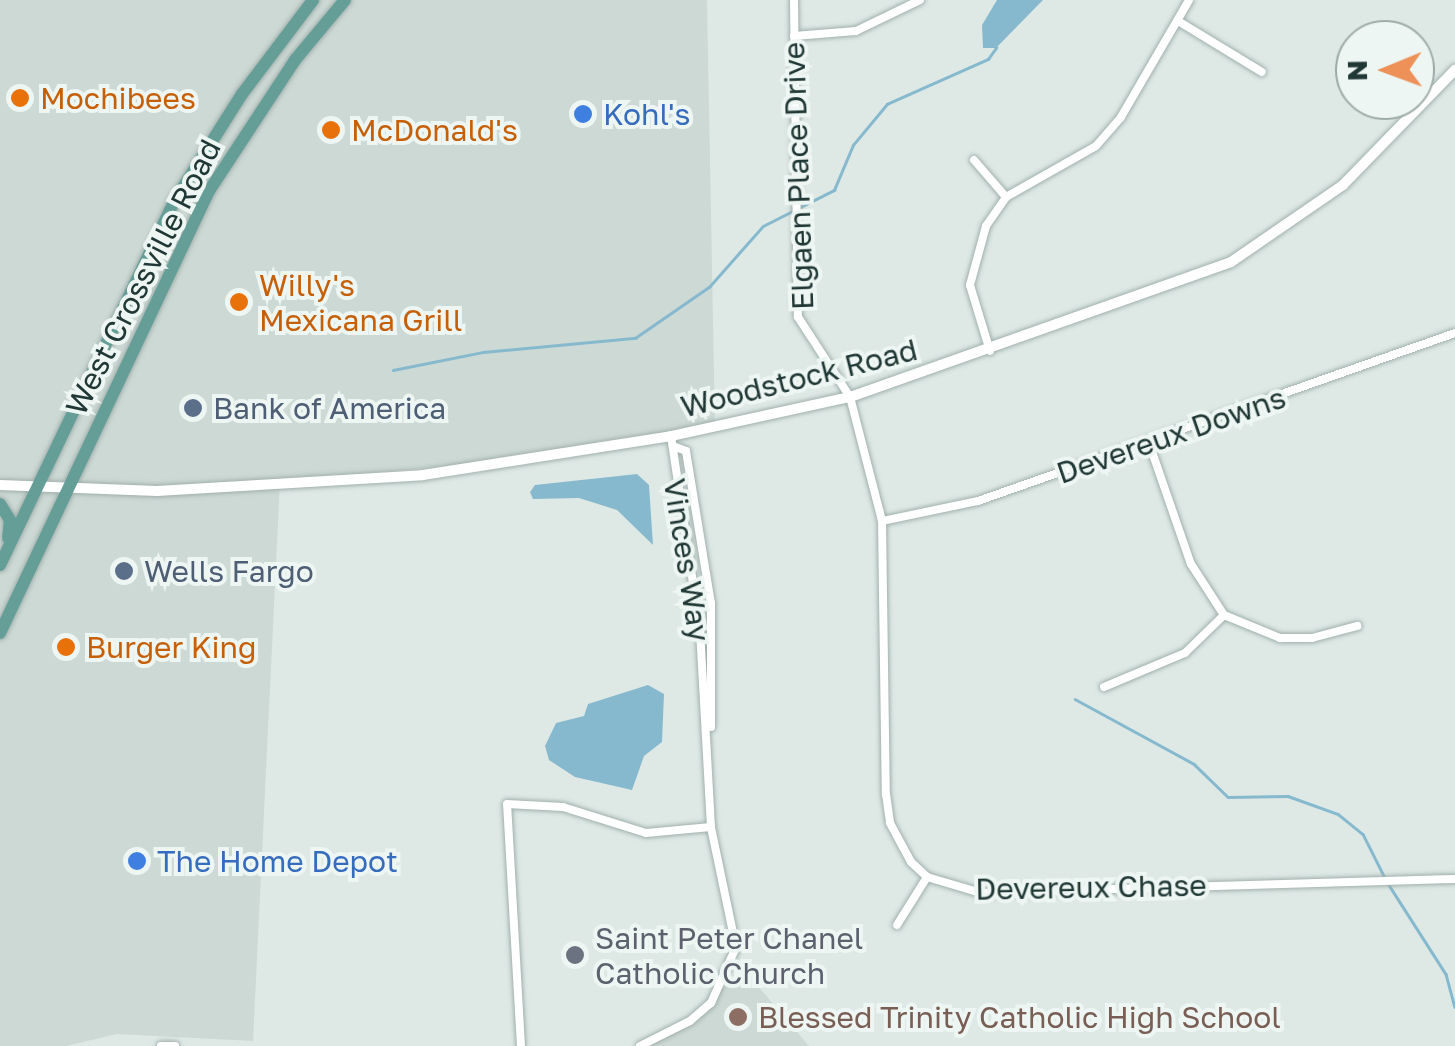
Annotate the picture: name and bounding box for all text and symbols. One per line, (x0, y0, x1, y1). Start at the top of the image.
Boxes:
north arrow (1335, 20, 1435, 120)
street label: Elgaen Place Drive (775, 41, 821, 311)
text: N (1340, 60, 1373, 81)
place label: Mochibees (40, 80, 196, 116)
marker: Mochibees (9, 87, 31, 109)
place label: Kohl's (603, 96, 690, 132)
marker: Kohl's (572, 103, 594, 125)
place label: McDonald's (351, 112, 518, 148)
marker: McDonald's (320, 119, 342, 141)
street label: West Crossville Road (58, 133, 228, 421)
place label: Willy's Mexicana Grill (259, 267, 462, 338)
marker: Willy's Mexicana Grill (228, 291, 250, 313)
street label: Woodstock Road (677, 331, 921, 425)
street label: Devereux Downs (1052, 379, 1290, 491)
place label: Bank of America (213, 390, 446, 426)
marker: Bank of America (182, 397, 204, 419)
street label: Vinces Way (656, 476, 718, 644)
place label: Wells Fargo (144, 553, 314, 589)
marker: Wells Fargo (113, 560, 135, 582)
place label: Burger King (86, 629, 256, 665)
marker: Burger King (55, 636, 77, 658)
place label: The Home Depot (157, 843, 398, 879)
marker: The Home Depot (126, 850, 148, 872)
street label: Devereux Chase (975, 867, 1207, 907)
place label: Saint Peter Chanel Catholic Church (595, 920, 863, 990)
marker: Saint Peter Chanel Catholic Church (564, 944, 586, 966)
place label: Blessed Trinity Catholic High School (758, 999, 1281, 1035)
marker: Blessed Trinity Catholic High School (727, 1006, 749, 1028)

